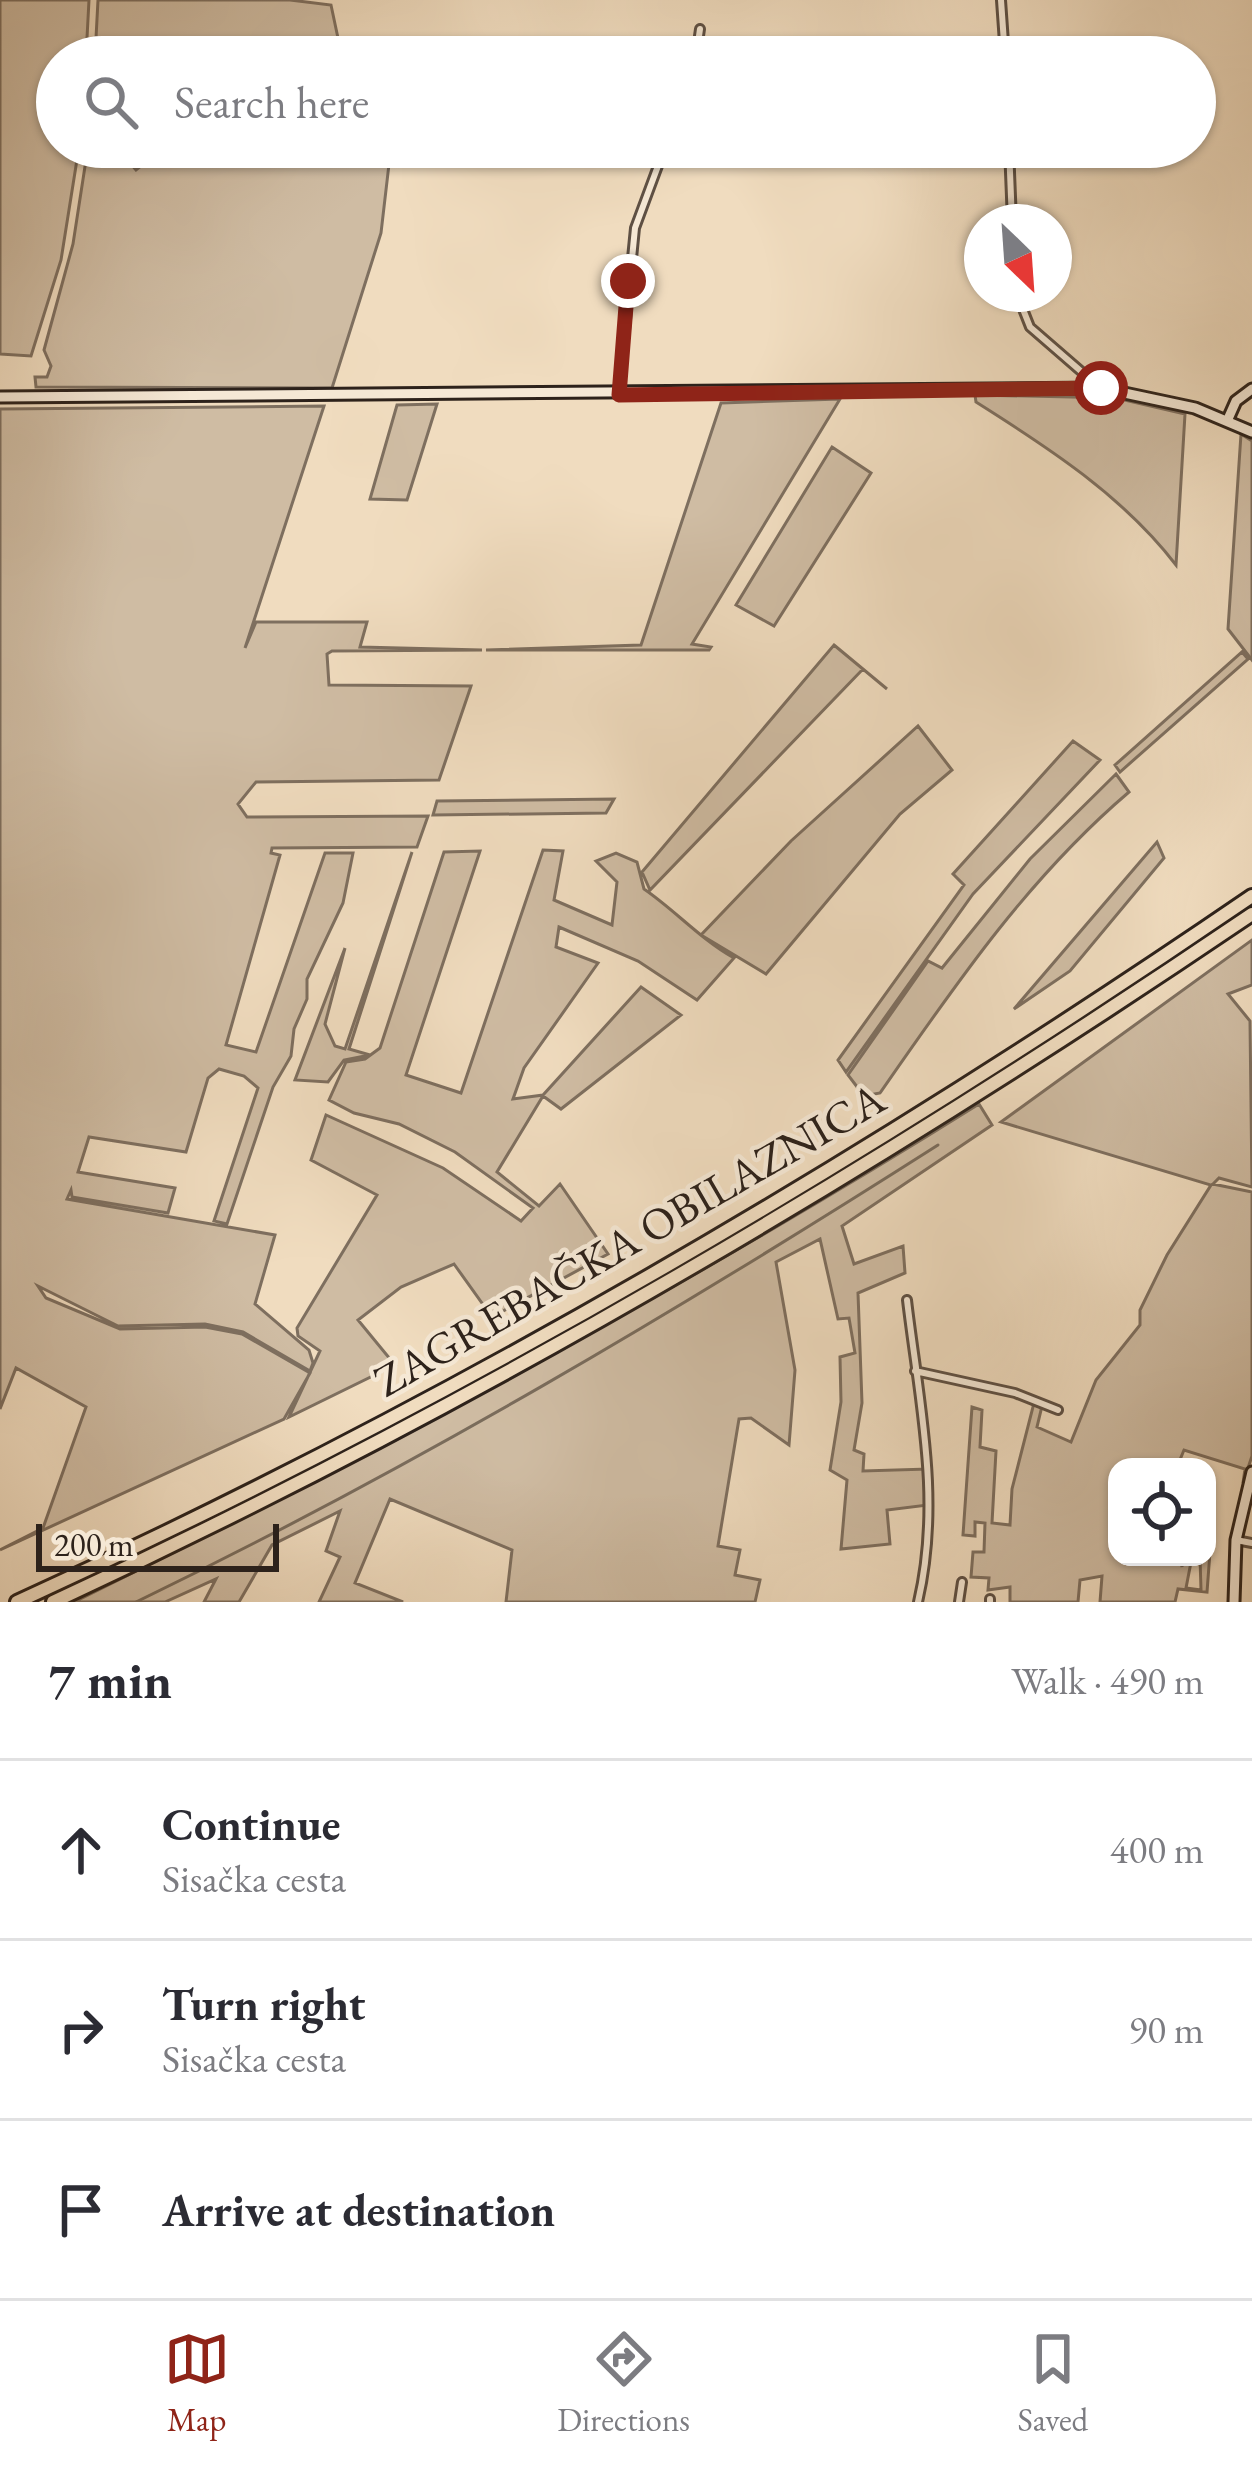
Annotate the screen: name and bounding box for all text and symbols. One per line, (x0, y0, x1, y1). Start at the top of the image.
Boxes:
search box (36, 36, 1216, 168)
icon: search (78, 69, 144, 135)
text: Search here (174, 73, 369, 131)
north arrow (964, 204, 1072, 312)
route end (601, 254, 655, 308)
route start (1074, 361, 1128, 415)
street label: ZAGREBAČKA OBILAZNICA (363, 1068, 896, 1409)
map controls (1108, 1458, 1216, 1566)
button: locate (1108, 1458, 1216, 1566)
scale bar (36, 1518, 279, 1571)
text: 200 m (54, 1523, 134, 1566)
text: 7 min (48, 1647, 172, 1713)
text: Walk · 490 m (1011, 1655, 1204, 1706)
text: Continue (162, 1795, 340, 1853)
icon: ahead (48, 1817, 114, 1883)
text: 400 m (1110, 1824, 1204, 1875)
text: Sisačka cesta (162, 1853, 346, 1904)
text: Turn right (162, 1975, 365, 2033)
icon: right (48, 1997, 114, 2063)
text: 90 m (1128, 2004, 1204, 2055)
text: Sisačka cesta (162, 2033, 346, 2084)
icon: arrive (48, 2177, 114, 2243)
text: Arrive at destination (162, 2181, 555, 2239)
tab: Map (164, 2326, 230, 2441)
tab: Directions (557, 2326, 690, 2441)
tab: Saved (1018, 2326, 1088, 2441)

